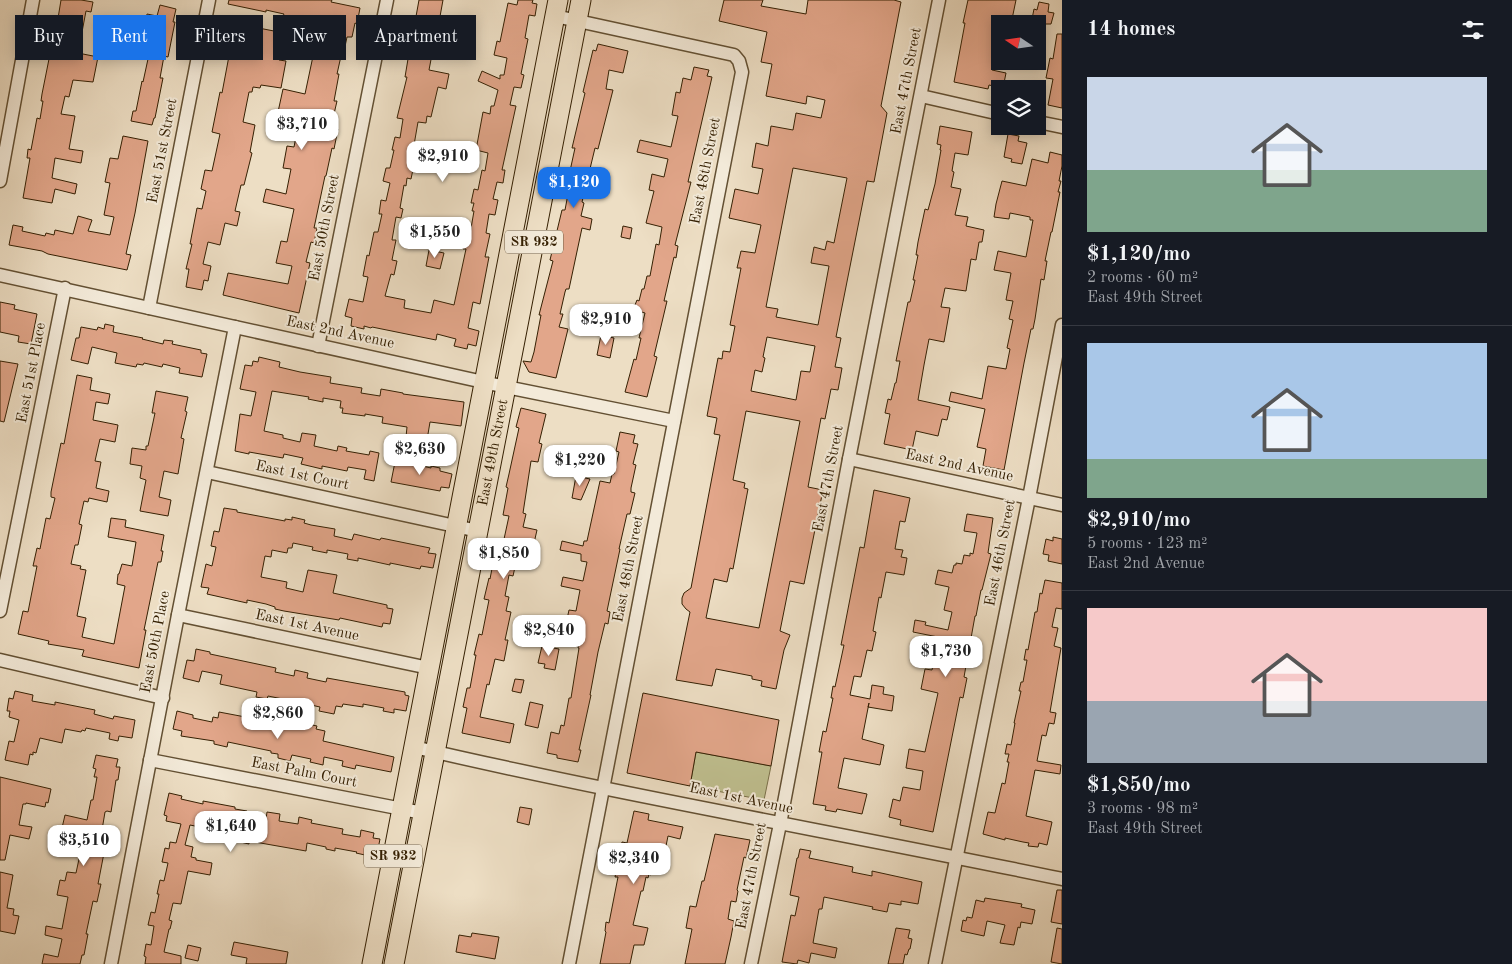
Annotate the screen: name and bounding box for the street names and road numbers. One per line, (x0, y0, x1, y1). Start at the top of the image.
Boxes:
street label: East 47th Street (889, 26, 925, 136)
street label: East 51st Street (145, 97, 181, 205)
street label: East 48th Street (688, 116, 724, 226)
street label: East 50th Street (307, 173, 343, 283)
road number: SR 932 (505, 230, 563, 253)
street label: East 2nd Avenue (285, 314, 396, 352)
street label: East 51st Place (15, 321, 49, 425)
street label: East 49th Street (476, 398, 511, 507)
street label: East 47th Street (811, 424, 847, 534)
street label: East 2nd Avenue (904, 447, 1015, 485)
street label: East 1st Court (254, 459, 350, 493)
street label: East 46th Street (983, 498, 1019, 608)
street label: East 48th Street (611, 514, 647, 624)
street label: East 50th Place (139, 590, 173, 694)
street label: East 1st Avenue (254, 608, 361, 644)
street label: East Palm Court (250, 755, 358, 791)
street label: East 1st Avenue (688, 781, 795, 817)
street label: East 47th Street (734, 821, 770, 931)
road number: SR 932 (364, 844, 422, 868)

